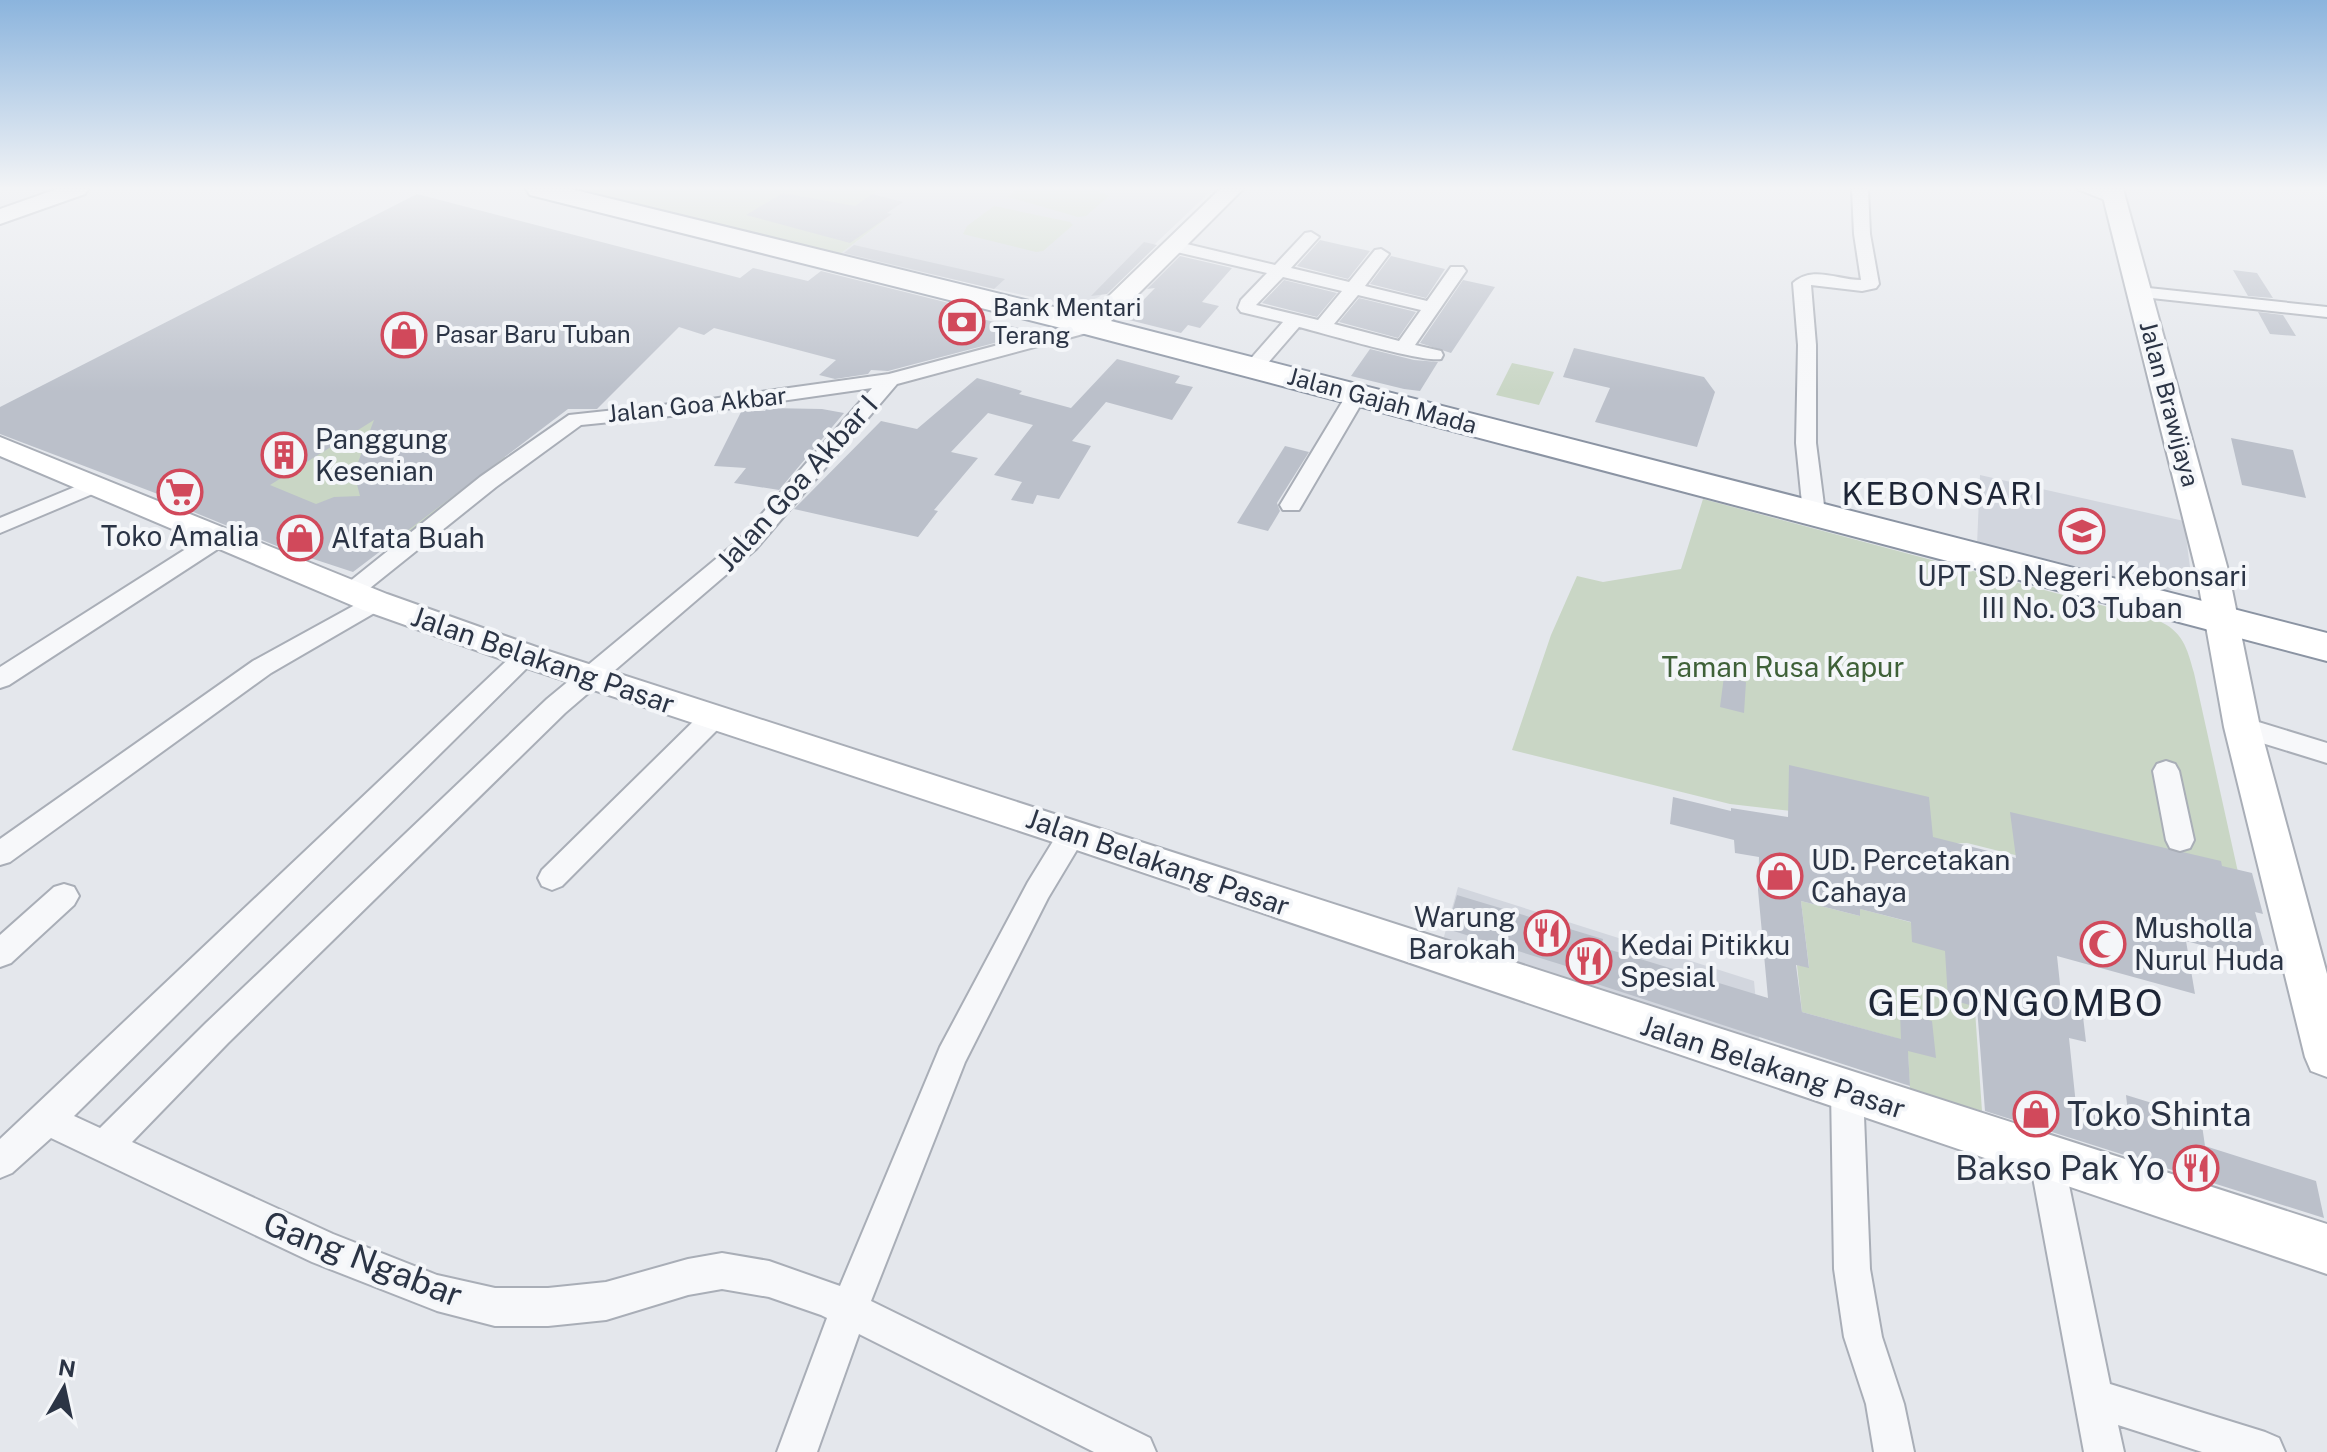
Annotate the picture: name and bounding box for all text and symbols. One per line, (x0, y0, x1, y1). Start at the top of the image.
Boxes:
place label: Bank Mentari Terang (993, 293, 1141, 349)
bank icon: Bank Mentari Terang (938, 298, 986, 346)
shop icon: Pasar Baru Tuban (380, 311, 428, 359)
street label: Jalan Brawijaya (2134, 318, 2206, 490)
place label: Pasar Baru Tuban (435, 320, 631, 348)
street label: Jalan Gajah Mada (1285, 361, 1480, 439)
street label: Jalan Goa Akbar (606, 381, 788, 427)
street label: Jalan Goa Akbar I (709, 388, 884, 577)
place label: Panggung Kesenian (315, 422, 448, 487)
building icon: Panggung Kesenian (260, 431, 308, 479)
supermarket icon: Toko Amalia (156, 468, 204, 516)
district label: KEBONSARI (1841, 475, 2045, 512)
school or university icon: UPT SD Negeri Kebonsari III No. 03 Tuban (2058, 507, 2106, 555)
shop icon: Alfata Buah (276, 514, 324, 562)
place label: Toko Amalia (101, 519, 259, 552)
place label: Alfata Buah (331, 521, 485, 554)
place label: UPT SD Negeri Kebonsari III No. 03 Tuban (1917, 559, 2247, 624)
street label: Jalan Belakang Pasar (407, 599, 679, 720)
park label: Taman Rusa Kapur (1662, 650, 1904, 683)
street label: Jalan Belakang Pasar (1022, 801, 1294, 922)
place label: UD. Percetakan Cahaya (1811, 843, 2010, 908)
shop icon: UD. Percetakan Cahaya (1756, 852, 1804, 900)
place label: Warung Barokah (1408, 900, 1516, 965)
restaurant icon: Warung Barokah (1523, 909, 1571, 957)
place label: Musholla Nurul Huda (2134, 911, 2284, 976)
mosque icon: Musholla Nurul Huda (2079, 920, 2127, 968)
place label: Kedai Pitikku Spesial (1620, 928, 1790, 993)
restaurant icon: Kedai Pitikku Spesial (1565, 937, 1613, 985)
district label: GEDONGOMBO (1867, 980, 2165, 1025)
street label: Jalan Belakang Pasar (1637, 1008, 1910, 1125)
shop icon: Toko Shinta (2012, 1090, 2060, 1138)
place label: Toko Shinta (2067, 1094, 2251, 1134)
restaurant icon: Bakso Pak Yo (2172, 1144, 2220, 1192)
place label: Bakso Pak Yo (1955, 1148, 2165, 1188)
street label: Gang Ngabar (258, 1203, 468, 1315)
north arrow (24, 1348, 104, 1428)
text: N (57, 1354, 78, 1382)

